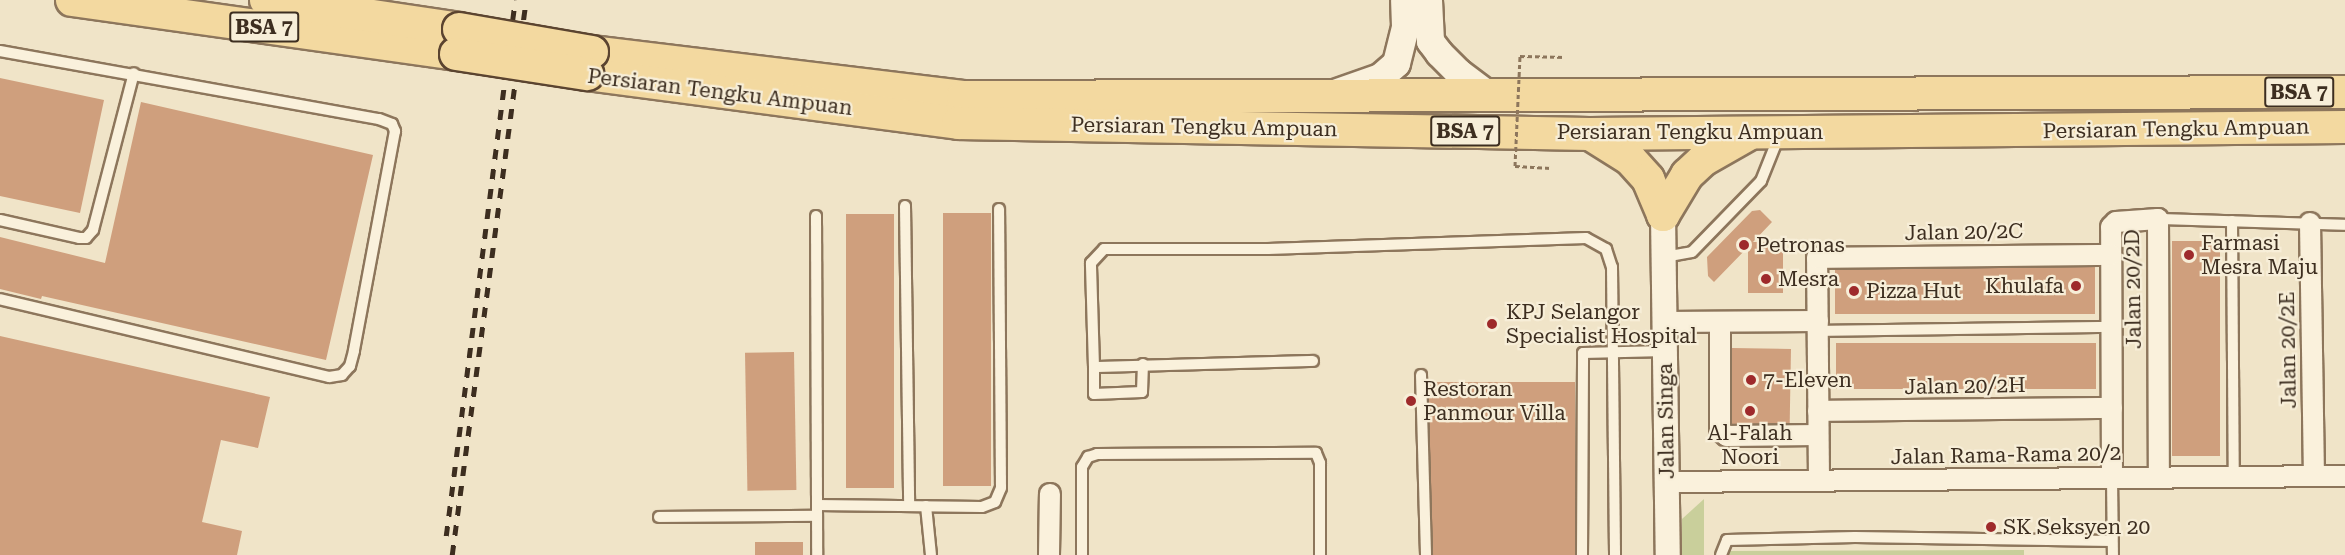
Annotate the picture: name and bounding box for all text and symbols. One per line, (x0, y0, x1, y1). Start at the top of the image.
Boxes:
road number: BSA 7 (228, 10, 300, 44)
street label: Persiaran Tengku Ampuan (586, 63, 854, 121)
road number: BSA 7 (2263, 75, 2335, 109)
street label: Persiaran Tengku Ampuan (1070, 112, 1338, 142)
road number: BSA 7 (1429, 114, 1501, 148)
street label: Persiaran Tengku Ampuan (2042, 114, 2310, 144)
street label: Persiaran Tengku Ampuan (1557, 119, 1823, 145)
street label: Jalan 20/2C (1904, 218, 2024, 246)
street label: Jalan 20/2D (2119, 229, 2147, 349)
place label: Farmasi Mesra Maju (2201, 230, 2318, 280)
place label: Petronas (1756, 232, 1845, 258)
marker: Petronas (1737, 238, 1751, 252)
marker: Farmasi Mesra Maju (2182, 248, 2196, 262)
place label: Mesra (1778, 266, 1839, 292)
marker: Mesra (1759, 272, 1773, 286)
place label: Khulafa (1985, 273, 2064, 299)
place label: Pizza Hut (1866, 278, 1961, 304)
marker: Khulafa (2069, 279, 2083, 293)
marker: Pizza Hut (1847, 284, 1861, 298)
street label: Jalan 20/2E (2274, 291, 2302, 409)
place label: KPJ Selangor Specialist Hospital (1506, 299, 1697, 349)
marker: KPJ Selangor Specialist Hospital (1483, 315, 1501, 333)
street label: Jalan Singa (1652, 363, 1680, 479)
place label: 7-Eleven (1763, 367, 1852, 393)
street label: Jalan 20/2H (1904, 372, 2026, 400)
marker: 7-Eleven (1744, 373, 1758, 387)
place label: Restoran Panmour Villa (1423, 376, 1566, 426)
marker: Restoran Panmour Villa (1404, 394, 1418, 408)
marker: Al-Falah Noori (1743, 404, 1757, 418)
place label: Al-Falah Noori (1707, 420, 1793, 470)
street label: Jalan Rama-Rama 20/2 (1890, 440, 2122, 470)
place label: SK Seksyen 20 (2003, 514, 2150, 540)
marker: SK Seksyen 20 (1984, 520, 1998, 534)

